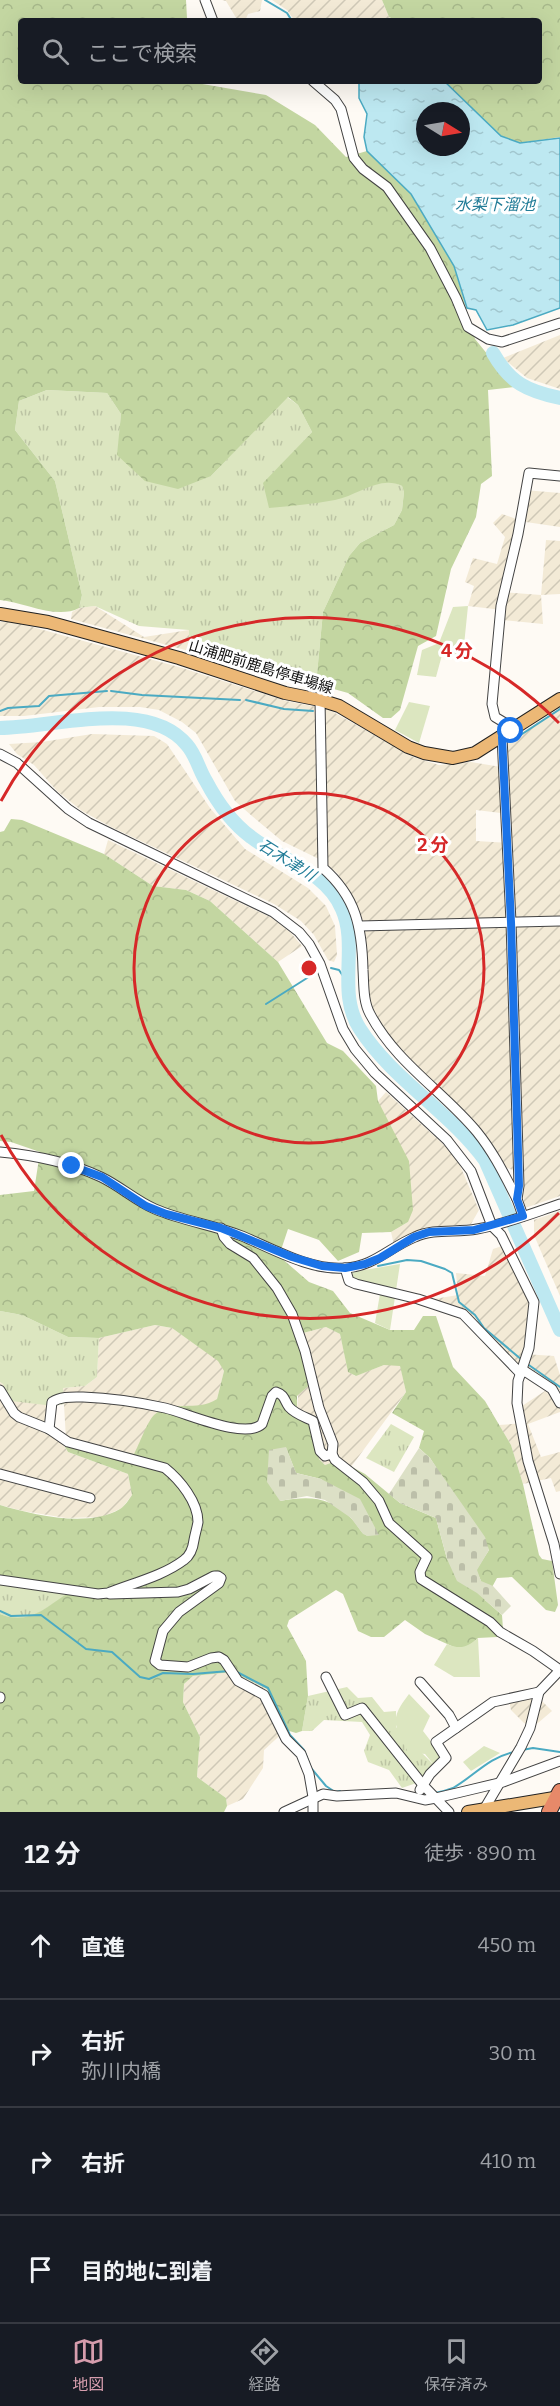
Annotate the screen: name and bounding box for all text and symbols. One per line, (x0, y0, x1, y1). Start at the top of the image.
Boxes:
search box (18, 18, 542, 84)
icon: search (39, 35, 72, 68)
text: ここで検索 (87, 40, 197, 67)
north arrow (416, 102, 470, 156)
water label: 水梨下溜池 (455, 195, 537, 214)
street label: 山浦肥前鹿島停車場線 (187, 636, 335, 698)
text: 4 分 (441, 640, 473, 662)
route start (497, 717, 523, 743)
text: 2 分 (417, 834, 449, 856)
water label: 石木津川 (255, 835, 321, 886)
centre of rings (299, 958, 319, 978)
route end (58, 1152, 84, 1178)
text: 12 分 (24, 1839, 81, 1870)
text: 徒歩 · 890 m (424, 1841, 536, 1865)
icon: ahead (24, 1929, 57, 1962)
text: 450 m (478, 1933, 536, 1957)
text: 直進 (81, 1934, 125, 1961)
text: 右折 (81, 2028, 125, 2055)
icon: right (24, 2037, 57, 2070)
text: 30 m (489, 2041, 536, 2065)
text: 弥川内橋 (81, 2059, 161, 2083)
icon: right (24, 2145, 57, 2178)
text: 410 m (480, 2149, 536, 2173)
text: 右折 (81, 2150, 125, 2177)
icon: arrive (24, 2253, 57, 2286)
text: 目的地に到着 (81, 2258, 213, 2285)
tab: 地図 (72, 2335, 105, 2395)
tab: 経路 (248, 2335, 281, 2395)
tab: 保存済み (424, 2335, 488, 2395)

